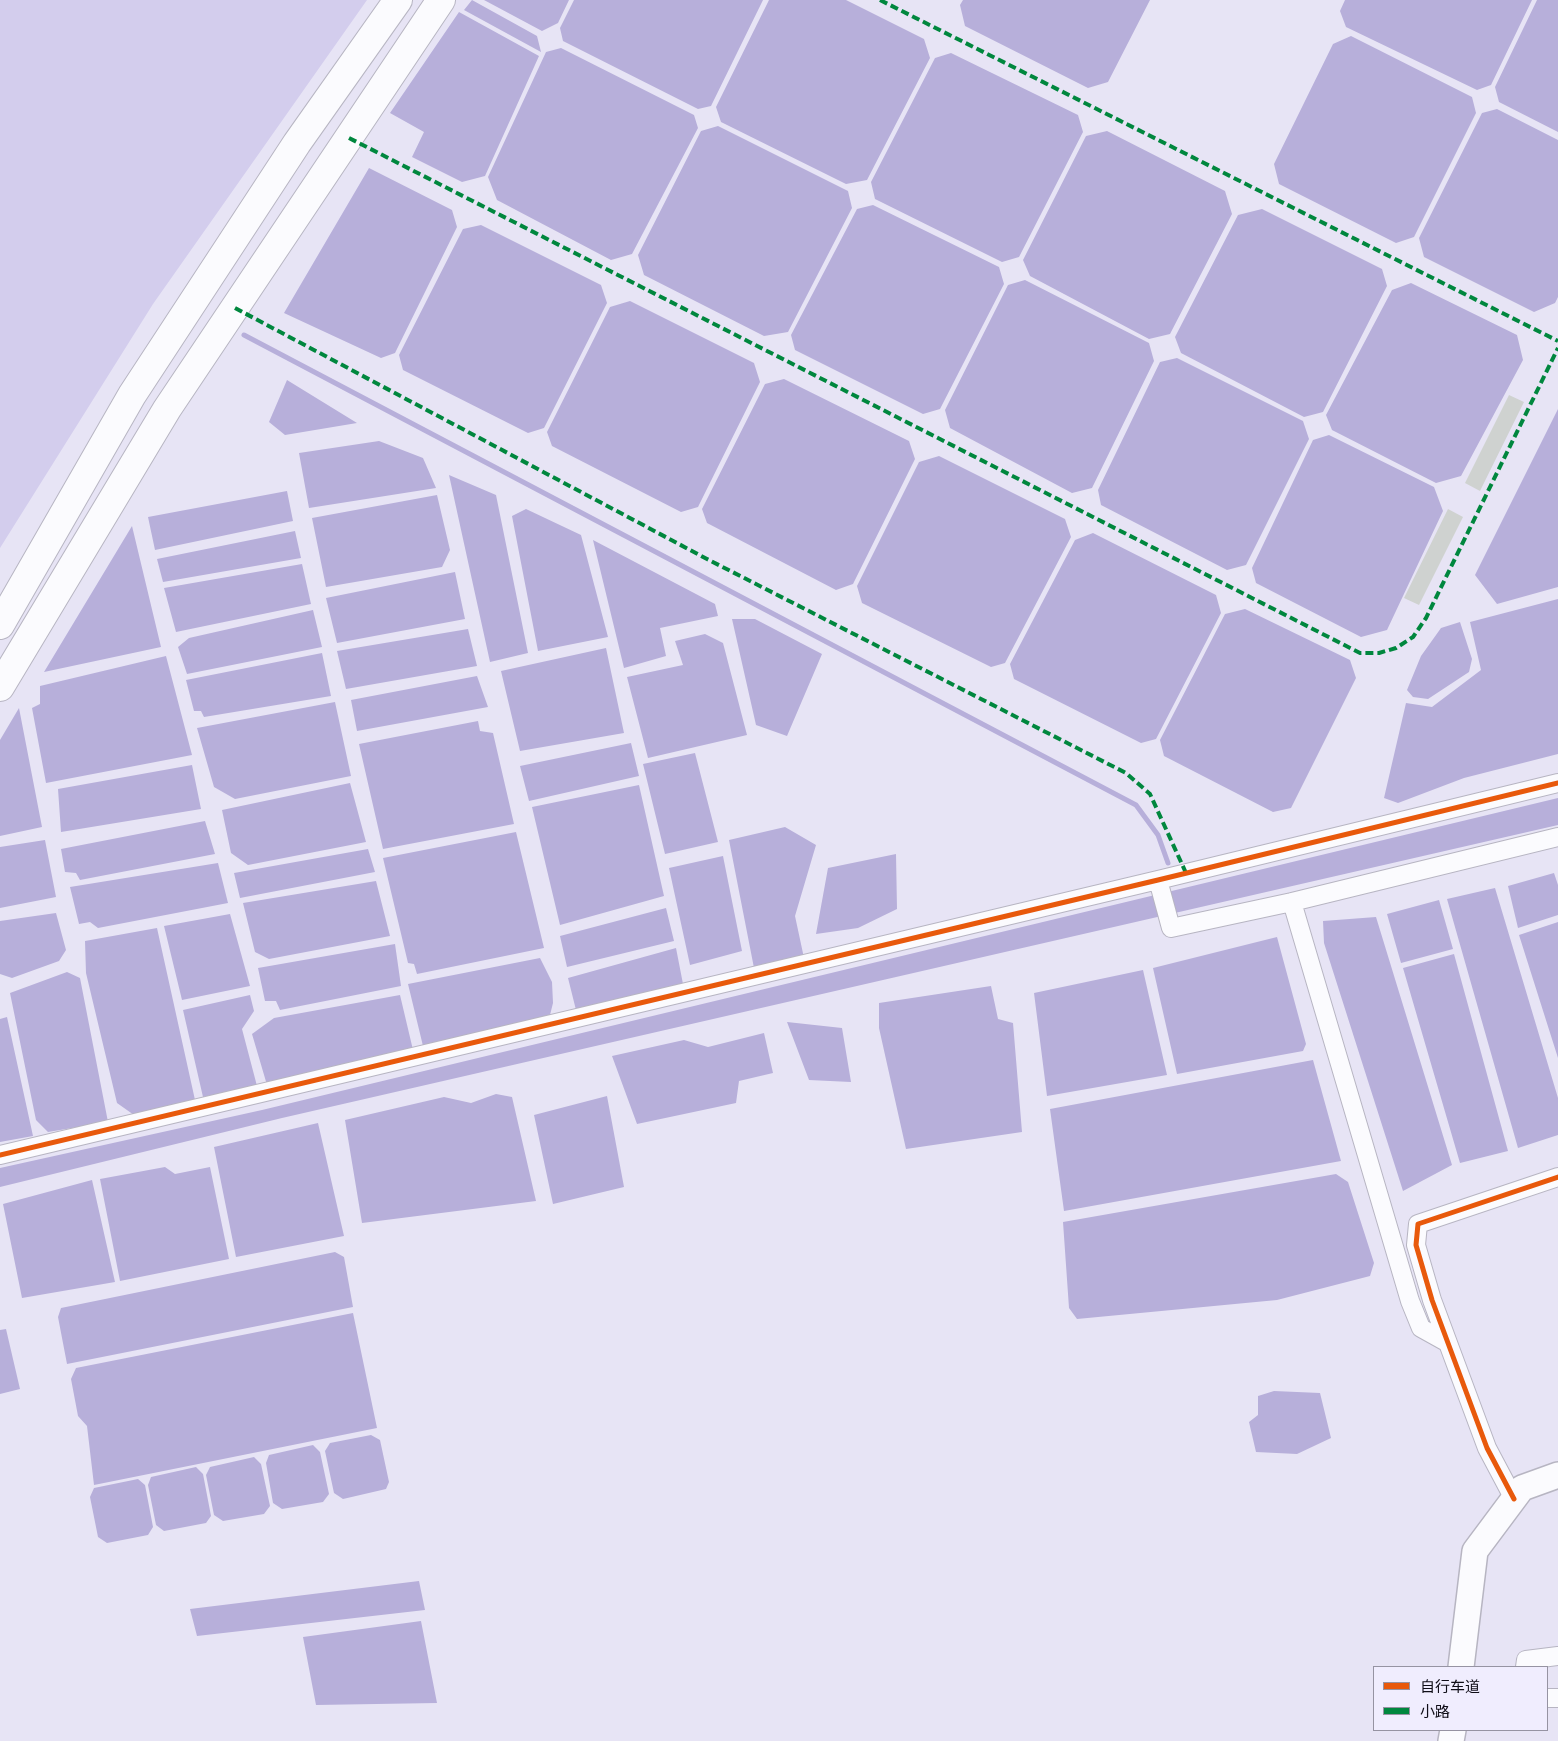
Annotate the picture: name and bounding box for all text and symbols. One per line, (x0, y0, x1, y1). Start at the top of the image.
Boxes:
legend (1373, 1666, 1548, 1731)
text: 自行车道 (1420, 1677, 1480, 1695)
text: 小路 (1420, 1702, 1450, 1720)

